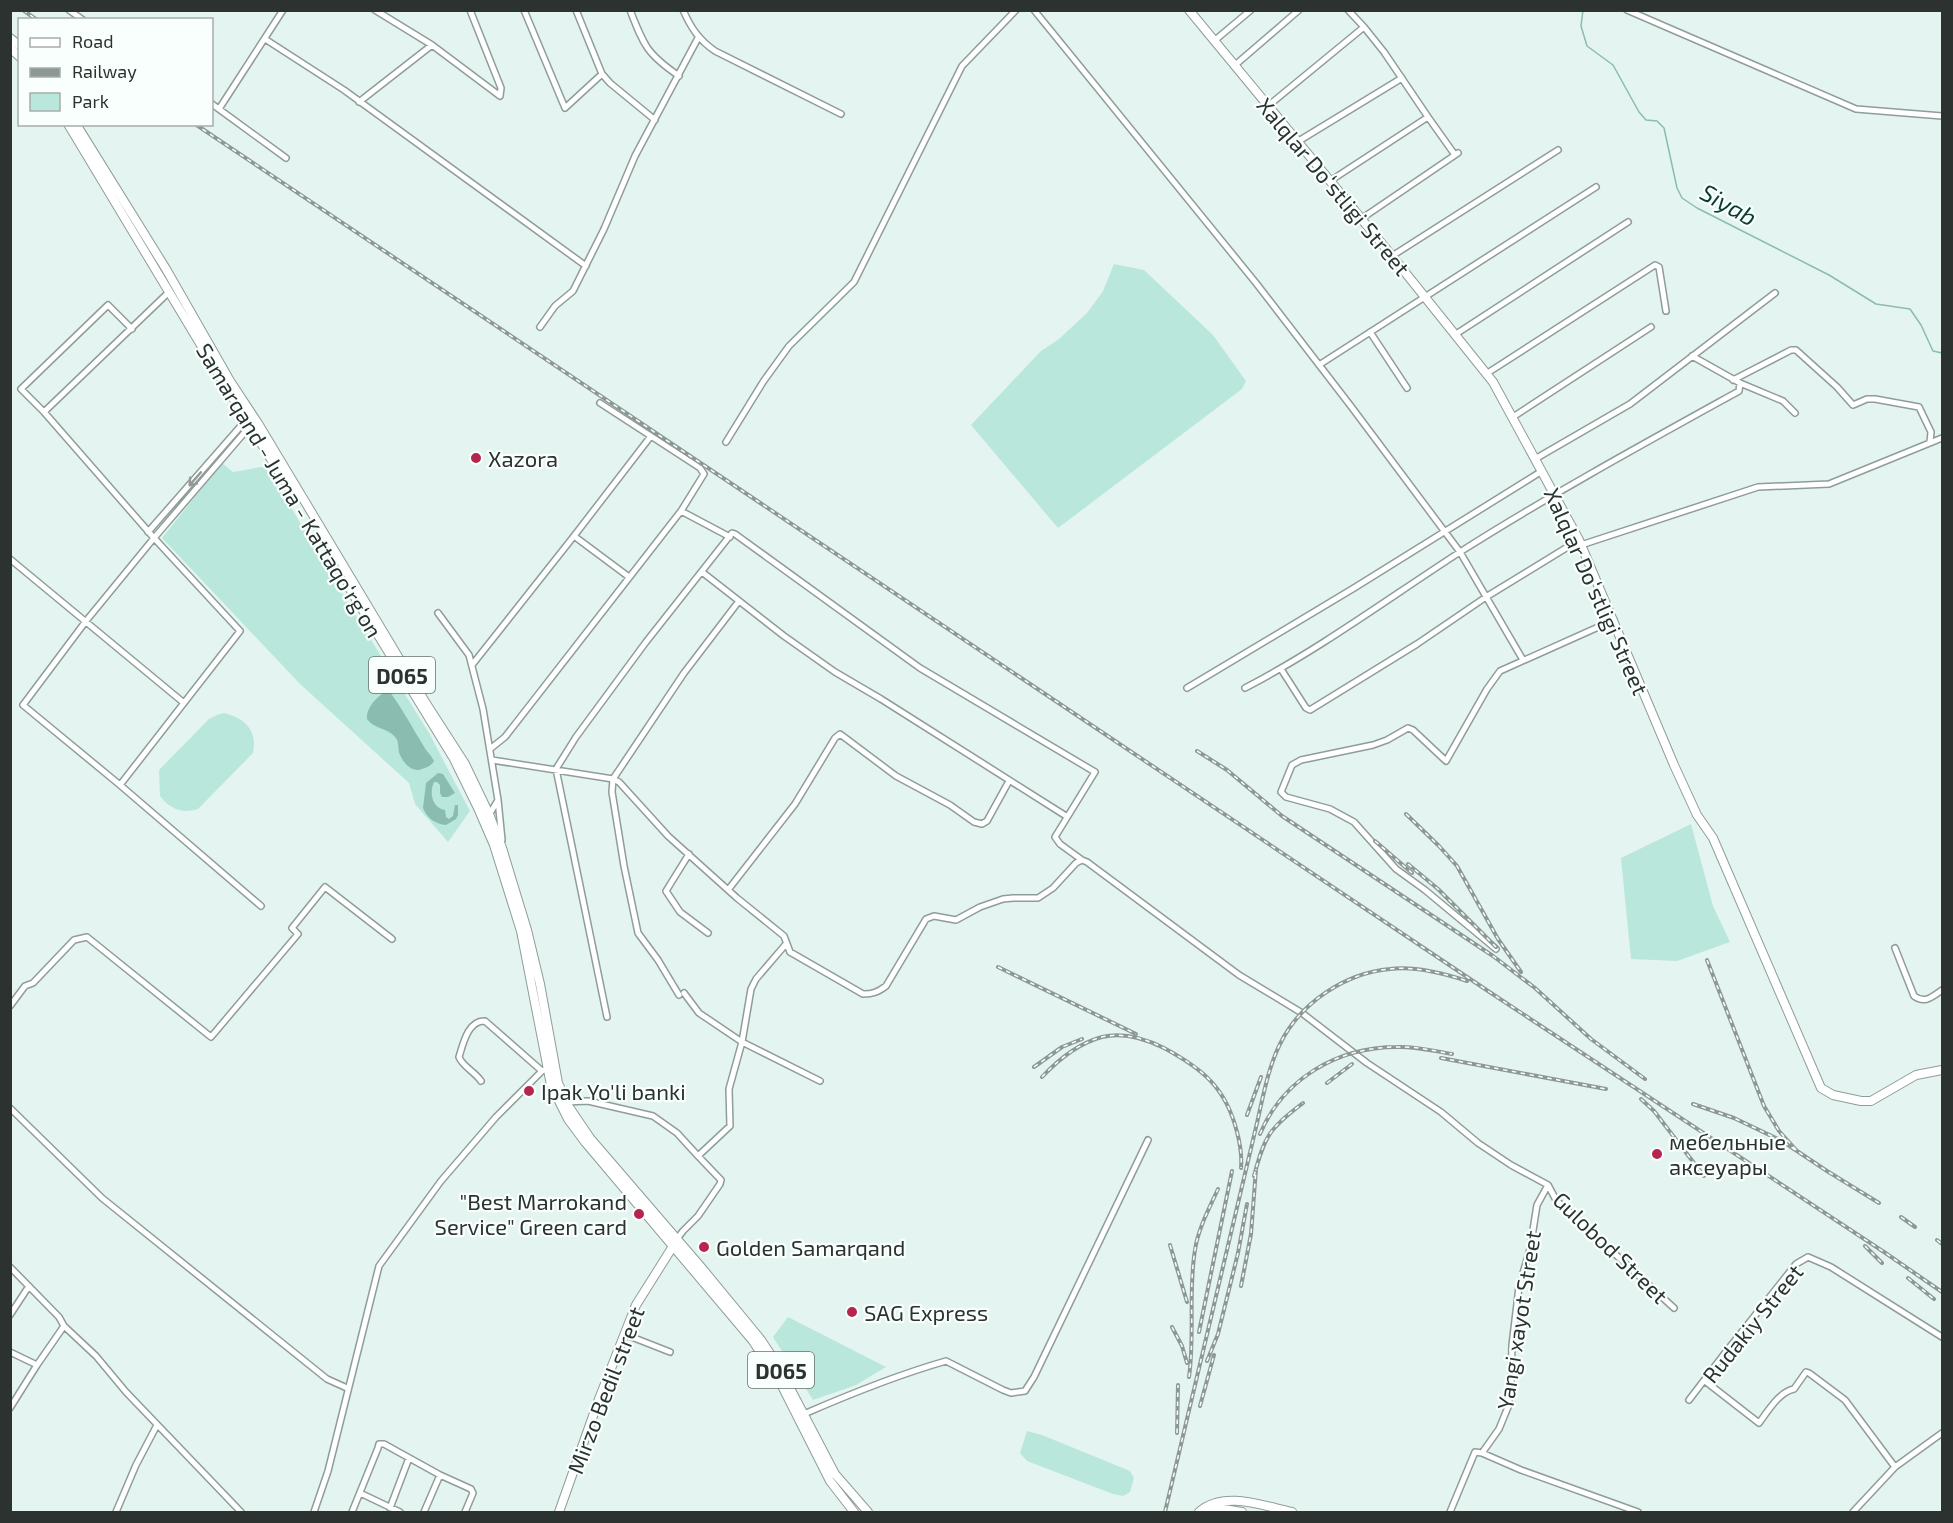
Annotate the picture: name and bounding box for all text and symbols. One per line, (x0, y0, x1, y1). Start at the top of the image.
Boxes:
legend (18, 18, 213, 126)
text: Road (72, 30, 113, 52)
text: Railway (72, 60, 137, 82)
text: Park (72, 90, 109, 112)
street label: Xalqlar Doʻstligi Street (1252, 92, 1416, 280)
water label: Siyab (1696, 177, 1762, 231)
street label: Samarqand - Juma - Kattaqo‘rg‘on (192, 338, 388, 642)
place label: Xazora (488, 445, 558, 471)
marker: Xazora (469, 451, 483, 465)
one-way arrow (188, 471, 201, 487)
street label: Xalqlar Doʻstligi Street (1540, 483, 1654, 699)
road number: D065 (369, 657, 435, 693)
place label: Ipak Yo'li banki (541, 1078, 686, 1104)
marker: Ipak Yo'li banki (522, 1084, 536, 1098)
place label: мебельные аксеуары (1669, 1128, 1786, 1180)
marker: мебельные аксеуары (1650, 1147, 1664, 1161)
street label: Gulobod Street (1548, 1186, 1674, 1308)
place label: "Best Marrokand Service" Green card (435, 1188, 627, 1239)
marker: "Best Marrokand Service" Green card (632, 1207, 646, 1221)
street label: Yangi xayot Street (1491, 1229, 1545, 1411)
place label: Golden Samarqand (716, 1234, 905, 1260)
marker: Golden Samarqand (697, 1240, 711, 1254)
street label: Rudakiy Street (1696, 1259, 1808, 1387)
place label: SAG Express (864, 1299, 988, 1325)
street label: Mirzo Bedil street (561, 1303, 649, 1477)
marker: SAG Express (845, 1305, 859, 1319)
road number: D065 (748, 1352, 814, 1388)

